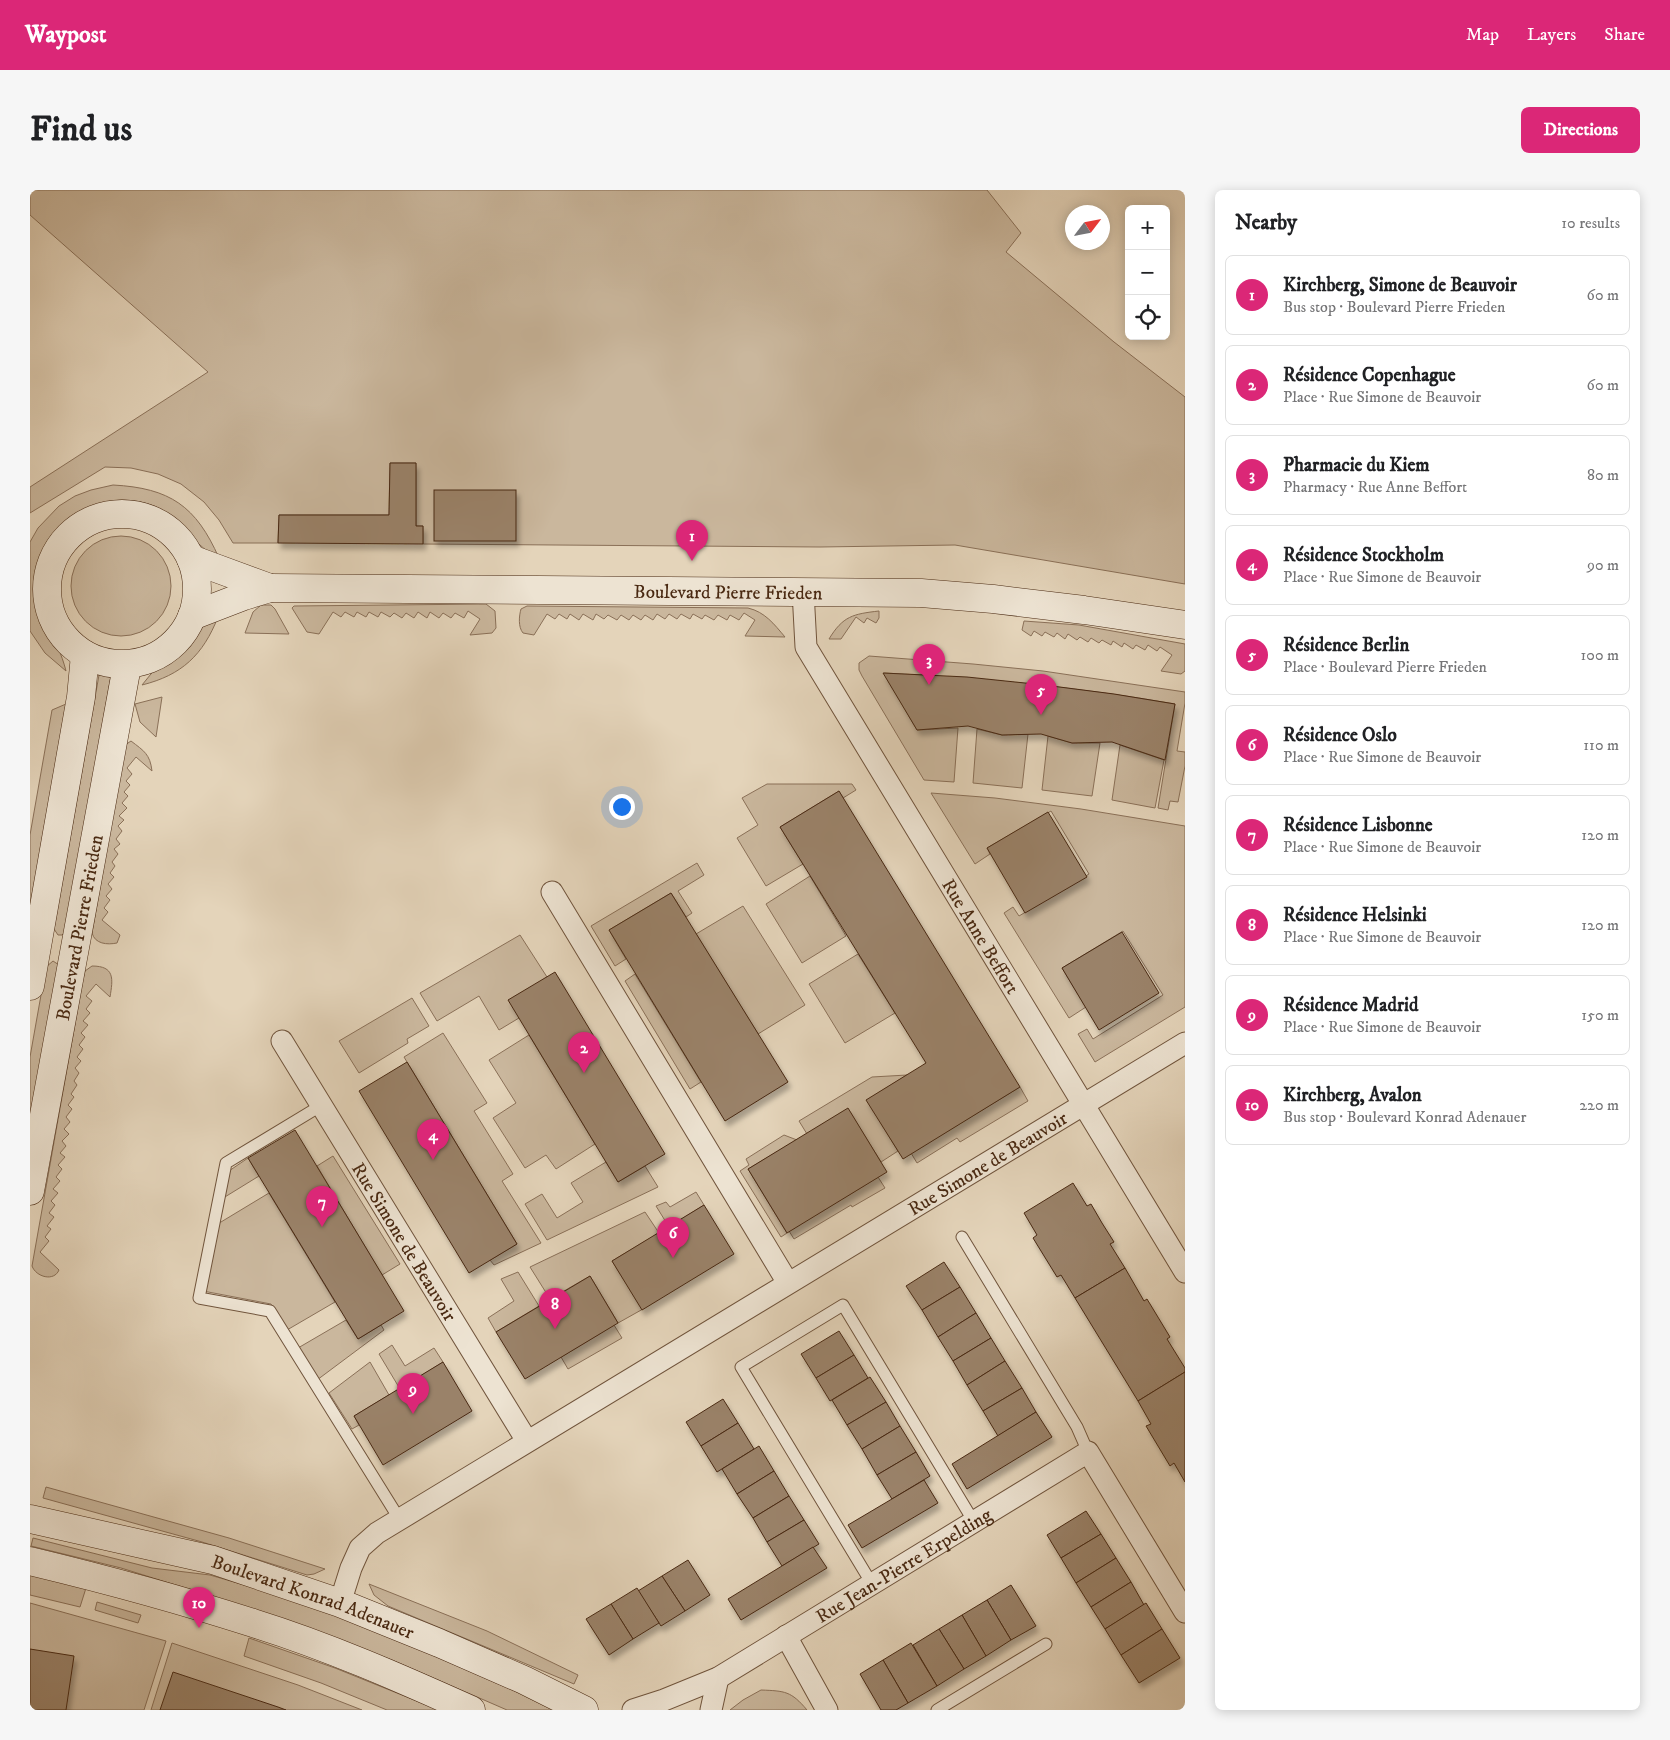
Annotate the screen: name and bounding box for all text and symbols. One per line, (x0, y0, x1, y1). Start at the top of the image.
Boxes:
text: Waypost (25, 20, 106, 50)
text: Map (1466, 24, 1499, 46)
text: Layers (1527, 24, 1576, 46)
text: Share (1604, 24, 1645, 46)
button: Directions (1521, 107, 1640, 153)
text: Find us (30, 108, 132, 152)
north arrow (1065, 205, 1110, 250)
map controls (1125, 205, 1170, 340)
button: + (1125, 205, 1170, 250)
text: Nearby (1235, 210, 1297, 236)
text: 10 results (1561, 213, 1620, 233)
button: − (1125, 250, 1170, 295)
text: Kirchberg, Simone de Beauvoir (1283, 274, 1517, 297)
text: 1 (1249, 285, 1255, 305)
text: 60 m (1587, 285, 1619, 305)
button: locate (1125, 295, 1170, 340)
text: Bus stop · Boulevard Pierre Frieden (1283, 297, 1505, 317)
text: Résidence Copenhague (1283, 364, 1456, 387)
text: 2 (1248, 375, 1256, 395)
text: 60 m (1587, 375, 1619, 395)
text: Place · Rue Simone de Beauvoir (1283, 387, 1481, 407)
text: Pharmacie du Kiem (1283, 454, 1430, 477)
text: 3 (1249, 465, 1255, 485)
text: 80 m (1587, 465, 1619, 485)
text: Pharmacy · Rue Anne Beffort (1283, 477, 1467, 497)
pin: 1 (676, 520, 708, 561)
text: Résidence Stockholm (1283, 544, 1444, 567)
text: 4 (1247, 555, 1257, 575)
text: 90 m (1587, 555, 1619, 575)
text: Place · Rue Simone de Beauvoir (1283, 567, 1481, 587)
street label: Boulevard Pierre Frieden (634, 581, 823, 605)
text: Résidence Berlin (1283, 634, 1409, 657)
pin: 3 (913, 644, 945, 685)
text: 5 (1248, 645, 1256, 665)
text: 100 m (1581, 645, 1619, 665)
text: Place · Boulevard Pierre Frieden (1283, 657, 1487, 677)
pin: 5 (1025, 674, 1057, 715)
text: Résidence Oslo (1283, 724, 1397, 747)
text: 6 (1248, 735, 1256, 755)
text: 110 m (1583, 735, 1619, 755)
text: Place · Rue Simone de Beauvoir (1283, 747, 1481, 767)
your location (609, 794, 635, 820)
text: Résidence Lisbonne (1283, 814, 1433, 837)
text: 7 (1248, 825, 1256, 845)
text: 120 m (1581, 825, 1619, 845)
street label: Boulevard Pierre Frieden (52, 833, 109, 1023)
text: Place · Rue Simone de Beauvoir (1283, 837, 1481, 857)
street label: Rue Anne Beffort (936, 875, 1024, 998)
text: Résidence Helsinki (1283, 904, 1427, 927)
text: 8 (1248, 915, 1256, 935)
text: 120 m (1581, 915, 1619, 935)
text: Place · Rue Simone de Beauvoir (1283, 927, 1481, 947)
text: Résidence Madrid (1283, 994, 1418, 1017)
text: 9 (1248, 1005, 1256, 1025)
text: 150 m (1581, 1005, 1619, 1025)
text: Place · Rue Simone de Beauvoir (1283, 1017, 1481, 1037)
pin: 2 (568, 1032, 600, 1073)
text: Kirchberg, Avalon (1283, 1084, 1422, 1107)
text: 10 (1245, 1095, 1259, 1115)
text: 220 m (1579, 1095, 1619, 1115)
street label: Rue Simone de Beauvoir (904, 1107, 1072, 1221)
text: Bus stop · Boulevard Konrad Adenauer (1283, 1107, 1526, 1127)
pin: 4 (417, 1119, 449, 1160)
street label: Rue Simone de Beauvoir (346, 1159, 461, 1326)
pin: 7 (306, 1186, 338, 1227)
pin: 6 (657, 1217, 689, 1258)
pin: 8 (539, 1288, 571, 1329)
pin: 9 (397, 1373, 429, 1414)
street label: Rue Jean-Pierre Erpelding (812, 1503, 997, 1629)
street label: Boulevard Konrad Adenauer (208, 1550, 417, 1645)
pin: 10 (183, 1587, 215, 1628)

